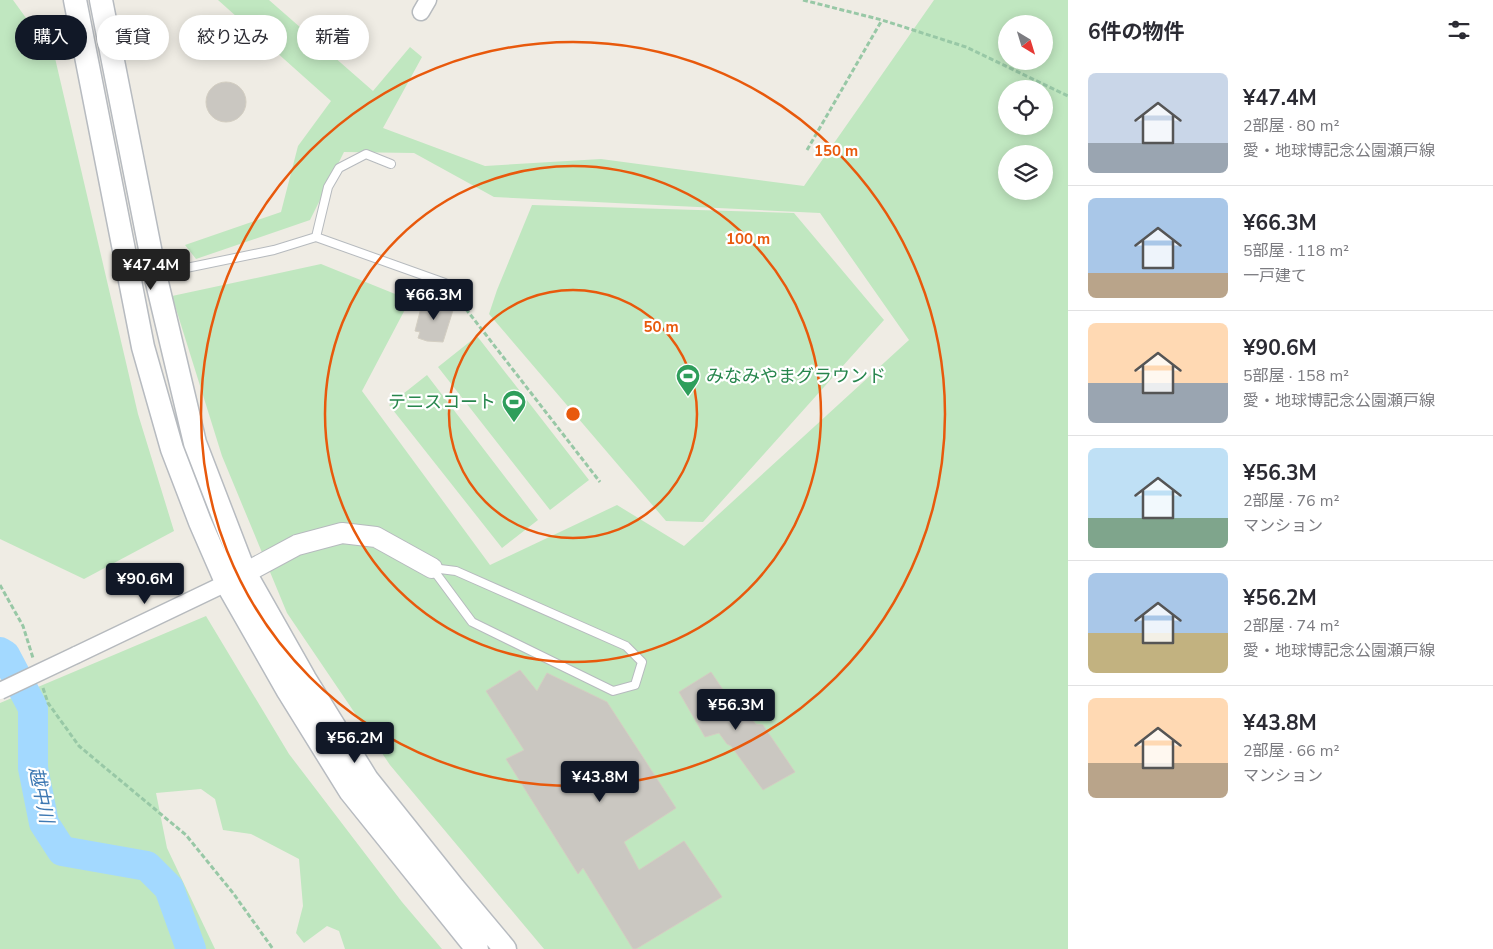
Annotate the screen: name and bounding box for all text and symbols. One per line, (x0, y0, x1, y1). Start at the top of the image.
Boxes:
chip: 購入 (15, 15, 87, 60)
chip: 賃貸 (97, 15, 169, 60)
chip: 絞り込み (179, 15, 287, 60)
chip: 新着 (297, 15, 369, 60)
north arrow (998, 15, 1052, 70)
map controls (998, 15, 1053, 200)
icon: filters (1445, 16, 1473, 44)
text: 6件の物件 (1088, 18, 1185, 46)
button: locate (998, 80, 1053, 135)
text: ¥47.4M (1243, 84, 1317, 112)
icon: home (1128, 93, 1188, 153)
text: 2部屋 · 80 m² (1243, 115, 1340, 137)
text: 愛・地球博記念公園瀬戸線 (1243, 140, 1435, 162)
text: 150 m (814, 141, 858, 161)
button: layers (998, 145, 1053, 200)
text: ¥66.3M (1243, 209, 1317, 237)
icon: home (1128, 218, 1188, 278)
text: 100 m (726, 229, 770, 249)
text: 5部屋 · 118 m² (1243, 240, 1349, 262)
pin: ¥47.4M (110, 248, 192, 291)
text: ¥47.4M (123, 254, 179, 276)
text: 一戸建て (1243, 265, 1307, 287)
pin: ¥66.3M (393, 278, 475, 321)
text: ¥66.3M (406, 284, 462, 306)
text: 50 m (643, 317, 679, 337)
text: ¥90.6M (1243, 334, 1317, 362)
icon: home (1128, 343, 1188, 403)
sports icon: みなみやまグラウンド (675, 363, 701, 397)
place label: みなみやまグラウンド (706, 364, 886, 388)
text: 5部屋 · 158 m² (1243, 365, 1349, 387)
sports icon: テニスコート (501, 389, 527, 423)
place label: テニスコート (388, 390, 496, 414)
text: 愛・地球博記念公園瀬戸線 (1243, 390, 1435, 412)
centre of rings (564, 405, 582, 423)
text: ¥56.3M (1243, 459, 1317, 487)
icon: home (1128, 468, 1188, 528)
text: 2部屋 · 76 m² (1243, 490, 1340, 512)
text: マンション (1243, 515, 1323, 537)
pin: ¥90.6M (104, 562, 186, 605)
text: ¥90.6M (117, 568, 173, 590)
text: ¥56.2M (1243, 584, 1317, 612)
icon: home (1128, 593, 1188, 653)
text: 2部屋 · 74 m² (1243, 615, 1340, 637)
text: 愛・地球博記念公園瀬戸線 (1243, 640, 1435, 662)
pin: ¥56.3M (695, 688, 777, 731)
text: ¥56.3M (708, 694, 764, 716)
text: ¥43.8M (1243, 709, 1317, 737)
icon: home (1128, 718, 1188, 778)
pin: ¥56.2M (314, 722, 396, 764)
text: ¥56.2M (327, 727, 383, 749)
text: 2部屋 · 66 m² (1243, 740, 1340, 762)
pin: ¥43.8M (559, 760, 641, 803)
water label: 越中川 (22, 764, 60, 828)
text: マンション (1243, 765, 1323, 787)
text: ¥43.8M (572, 766, 628, 788)

